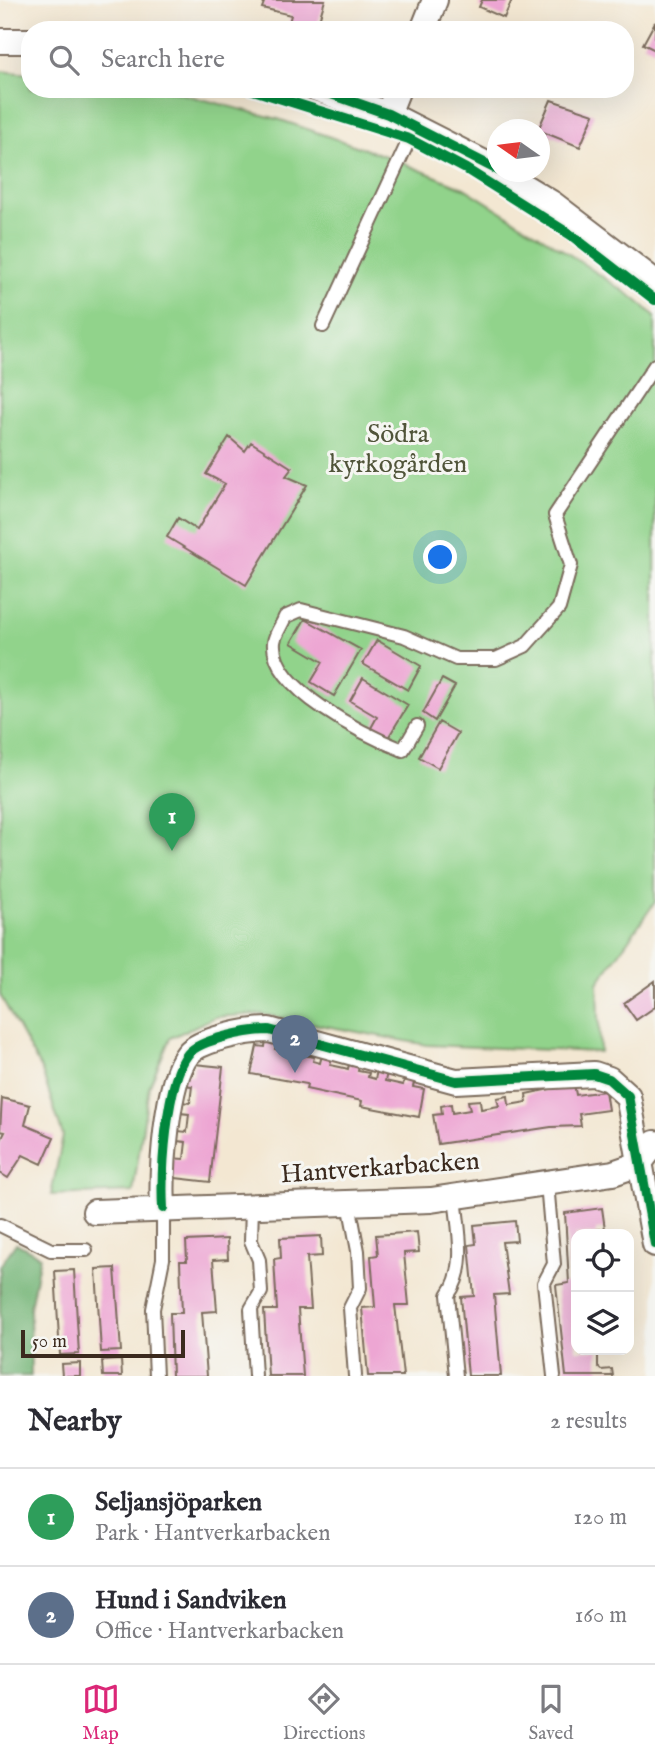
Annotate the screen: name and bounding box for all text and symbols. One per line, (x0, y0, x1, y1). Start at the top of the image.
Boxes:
search box (21, 21, 634, 98)
icon: search (45, 41, 83, 79)
text: Search here (101, 43, 225, 76)
north arrow (487, 119, 550, 182)
park label: Södra kyrkogården (329, 418, 467, 481)
your location (423, 540, 457, 574)
pin: 1 (149, 793, 195, 851)
pin: 2 (272, 1015, 318, 1073)
street label: Hantverkarbacken (279, 1145, 481, 1191)
map controls (571, 1229, 634, 1355)
button: locate (571, 1229, 634, 1292)
button: layers (571, 1292, 634, 1355)
scale bar (21, 1327, 186, 1359)
text: 50 m (32, 1330, 67, 1354)
text: Nearby (28, 1403, 121, 1441)
text: 2 results (550, 1407, 627, 1436)
text: Seljansjöparken (95, 1486, 262, 1519)
text: 1 (47, 1503, 55, 1532)
text: 120 m (574, 1503, 627, 1532)
text: Park · Hantverkarbacken (95, 1519, 330, 1548)
text: Hund i Sandviken (95, 1584, 287, 1617)
text: 2 (46, 1601, 56, 1630)
text: 160 m (575, 1601, 627, 1630)
text: Office · Hantverkarbacken (95, 1617, 344, 1646)
tab: Map (82, 1680, 120, 1746)
tab: Directions (283, 1680, 365, 1746)
tab: Saved (528, 1680, 573, 1746)

